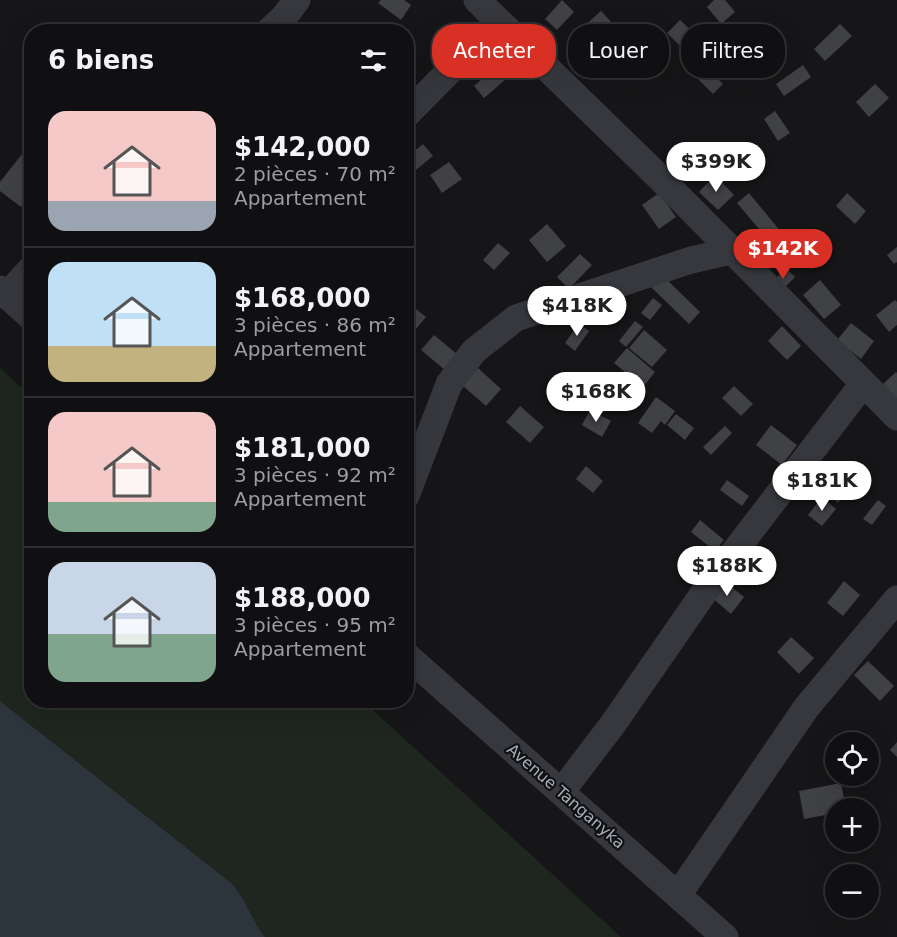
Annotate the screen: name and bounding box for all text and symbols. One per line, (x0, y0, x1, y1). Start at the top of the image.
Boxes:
chip: Acheter (432, 24, 556, 78)
chip: Louer (568, 24, 669, 78)
chip: Filtres (681, 24, 785, 78)
icon: filters (357, 44, 390, 77)
text: 6 biens (48, 45, 154, 75)
text: $142,000 (234, 132, 371, 162)
icon: home (96, 135, 168, 207)
pin: $399K (674, 142, 758, 193)
text: $399K (680, 149, 752, 173)
text: 2 pièces · 70 m² (234, 162, 396, 186)
text: Appartement (234, 186, 366, 210)
pin: $142K (741, 229, 825, 280)
text: $142K (747, 236, 819, 260)
text: $168,000 (234, 283, 371, 313)
icon: home (96, 286, 168, 358)
pin: $418K (535, 286, 619, 337)
text: $418K (541, 293, 613, 317)
text: 3 pièces · 86 m² (234, 313, 396, 337)
text: Appartement (234, 337, 366, 361)
pin: $168K (554, 372, 638, 423)
text: $168K (560, 379, 632, 403)
text: $181,000 (234, 433, 371, 463)
icon: home (96, 436, 168, 508)
pin: $181K (780, 461, 864, 512)
text: 3 pièces · 92 m² (234, 463, 396, 487)
text: $181K (786, 468, 858, 492)
text: Appartement (234, 487, 366, 511)
pin: $188K (685, 546, 769, 597)
text: $188K (691, 553, 763, 577)
text: $188,000 (234, 583, 371, 613)
icon: home (96, 586, 168, 658)
text: 3 pièces · 95 m² (234, 613, 396, 637)
text: Appartement (234, 637, 366, 661)
map controls (825, 732, 879, 918)
button: locate (825, 732, 879, 786)
street label: Avenue Tanganyka (503, 740, 629, 852)
button: + (825, 798, 879, 852)
button: − (825, 864, 879, 918)

